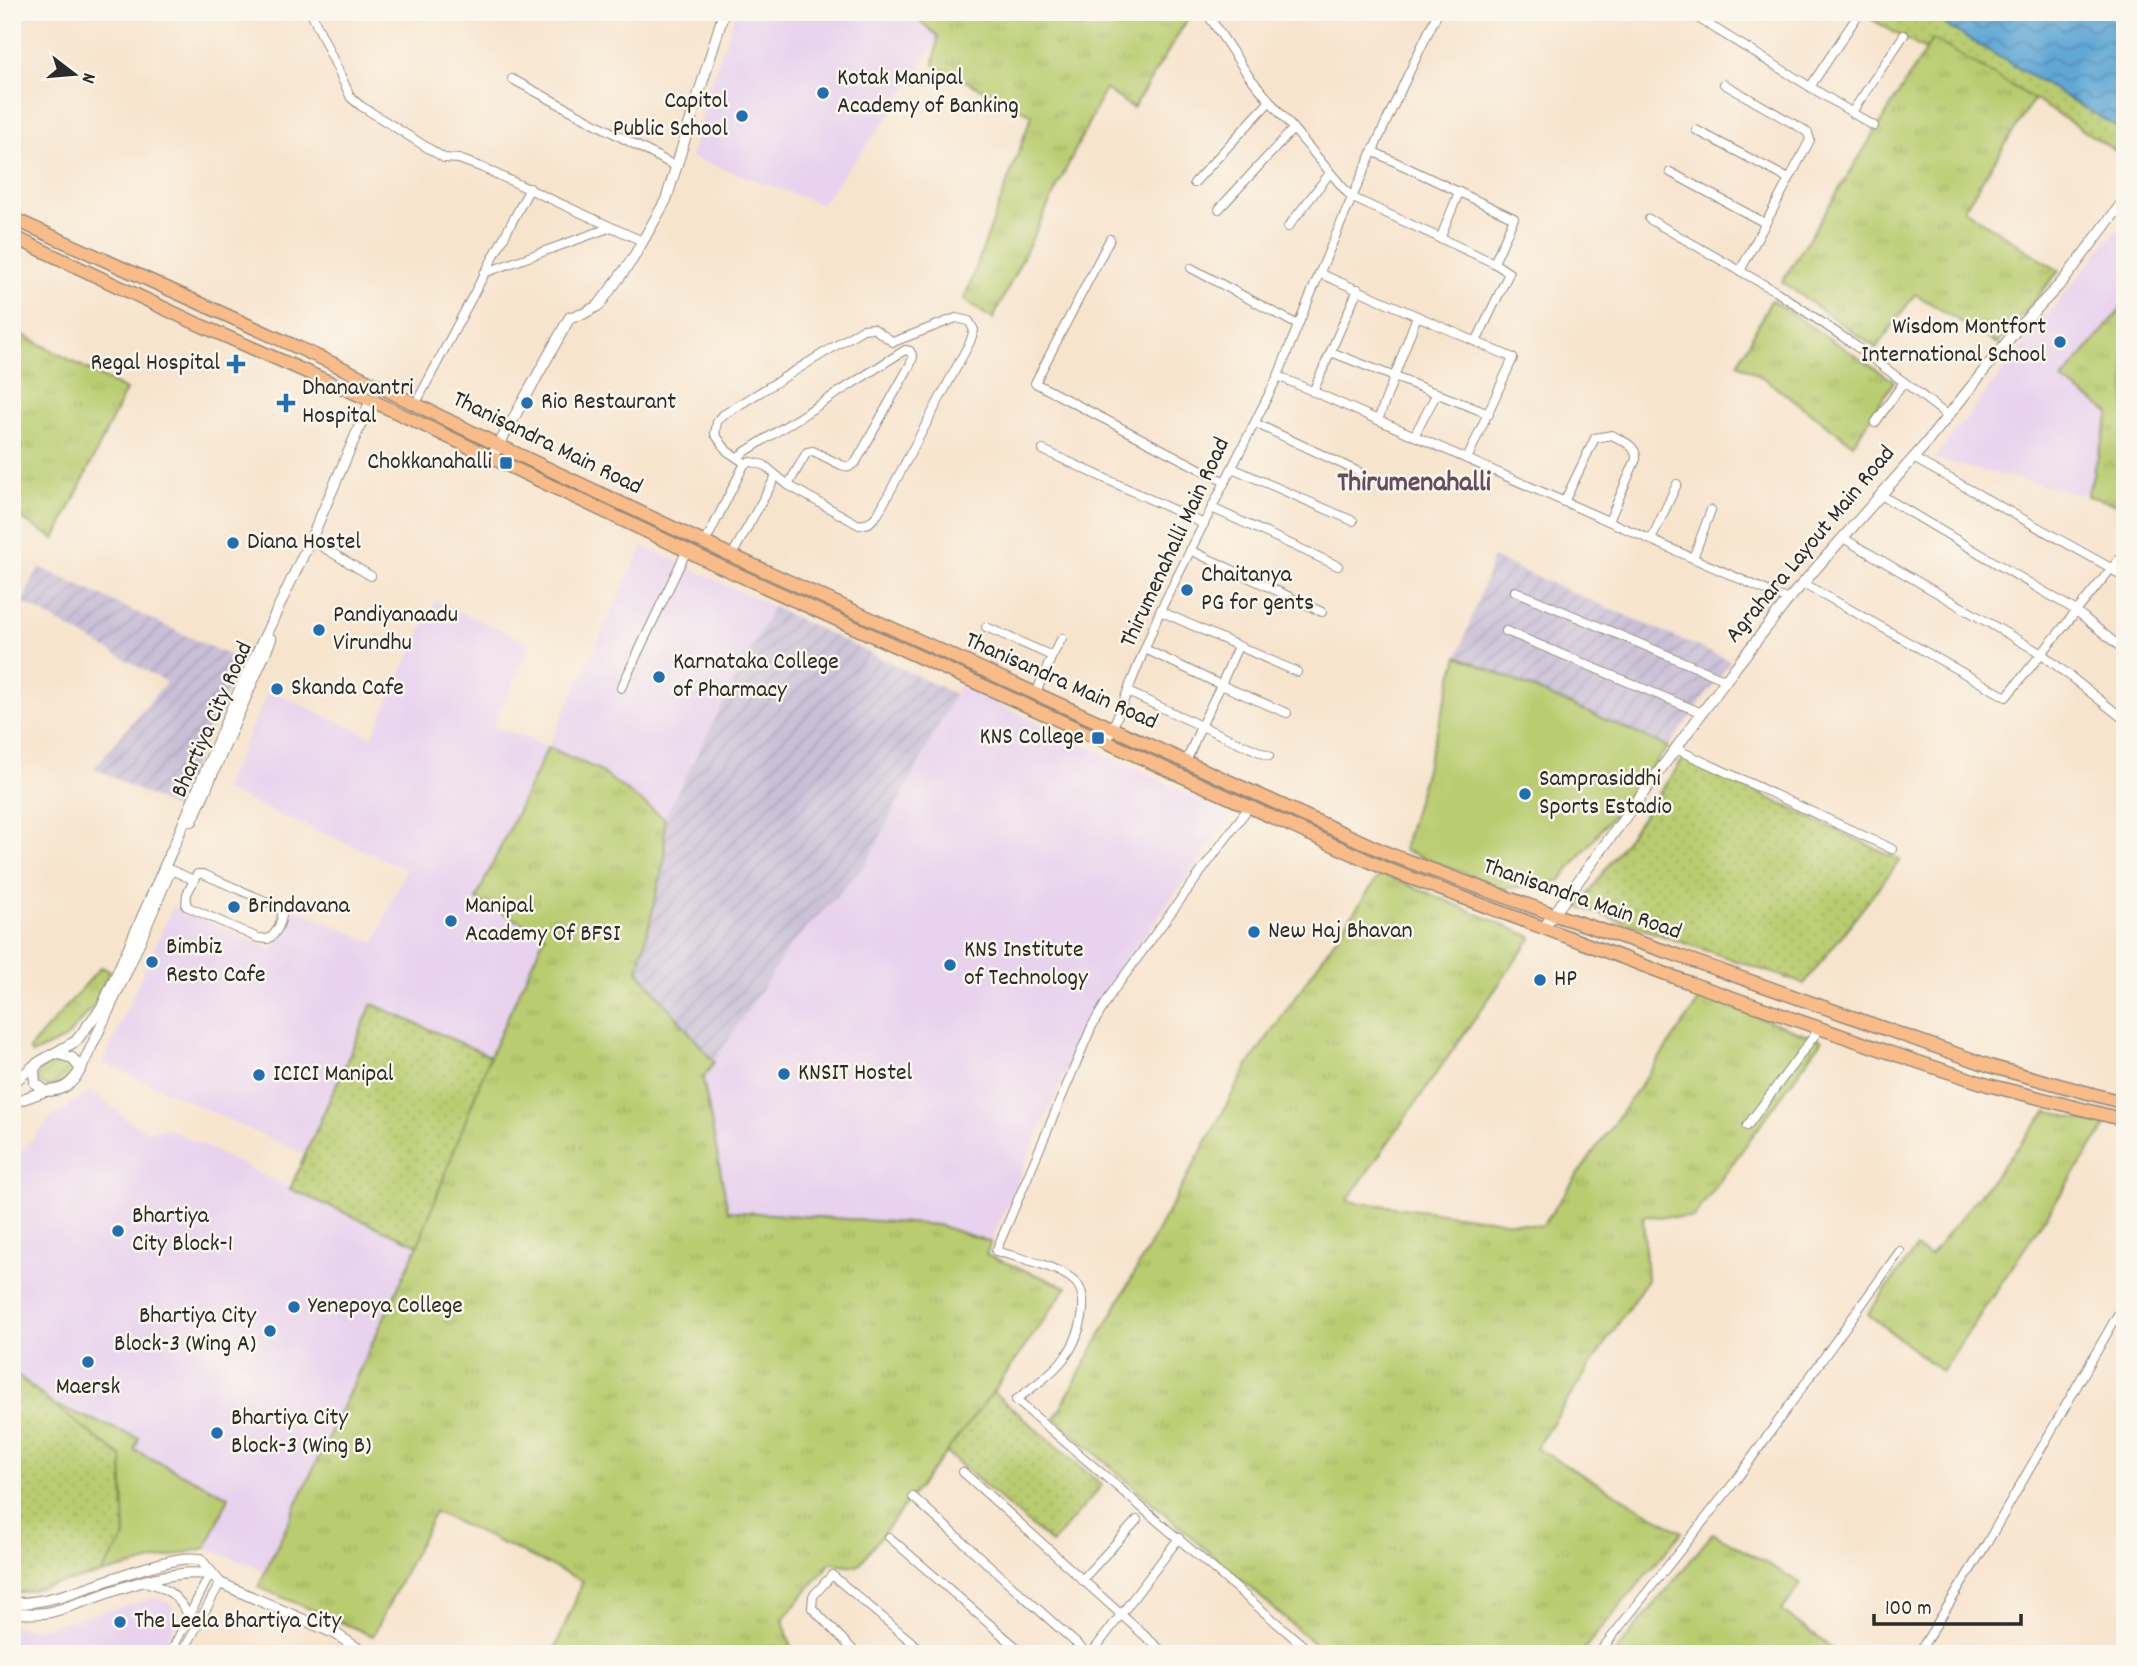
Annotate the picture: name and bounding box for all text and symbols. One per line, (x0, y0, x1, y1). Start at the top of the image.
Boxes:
north arrow (38, 38, 108, 108)
place label: Kotak Manipal Academy of Banking (837, 62, 1019, 124)
text: N (73, 69, 101, 86)
place label: Capitol Public School (613, 85, 728, 147)
marker: Kotak Manipal Academy of Banking (815, 85, 831, 101)
marker: Capitol Public School (734, 108, 750, 124)
place label: Wisdom Montfort International School (1861, 311, 2046, 373)
marker: Wisdom Montfort International School (2052, 334, 2068, 350)
place label: Regal Hospital (90, 347, 220, 381)
marker: Regal Hospital (226, 354, 246, 374)
place label: Dhanavantri Hospital (302, 372, 413, 434)
street label: Thanisandra Main Road (446, 383, 648, 505)
place label: Rio Restaurant (541, 386, 676, 420)
marker: Dhanavantri Hospital (276, 393, 296, 413)
marker: Rio Restaurant (519, 395, 535, 411)
street label: Thirumenahalli Main Road (1112, 432, 1240, 654)
street label: Agrahara Layout Main Road (1718, 439, 1904, 651)
place label: Chokkanahalli (367, 446, 492, 480)
marker: Chokkanahalli (498, 455, 514, 471)
district label: Thirumenahalli (1337, 465, 1491, 505)
place label: Diana Hostel (247, 526, 361, 560)
marker: Diana Hostel (225, 535, 241, 551)
place label: Chaitanya PG for gents (1201, 559, 1314, 621)
marker: Chaitanya PG for gents (1179, 582, 1195, 598)
place label: Pandiyanaadu Virundhu (333, 599, 458, 661)
marker: Pandiyanaadu Virundhu (311, 622, 327, 638)
street label: Thanisandra Main Road (959, 624, 1163, 740)
street label: Bhartiya City Road (163, 637, 263, 803)
place label: Karnataka College of Pharmacy (673, 646, 839, 708)
marker: Karnataka College of Pharmacy (651, 669, 667, 685)
place label: Skanda Cafe (291, 672, 404, 706)
marker: Skanda Cafe (269, 681, 285, 697)
place label: KNS College (979, 721, 1084, 755)
marker: KNS College (1090, 730, 1106, 746)
place label: Samprasiddhi Sports Estadio (1539, 763, 1672, 825)
marker: Samprasiddhi Sports Estadio (1517, 786, 1533, 802)
street label: Thanisandra Main Road (1478, 850, 1686, 950)
place label: Brindavana (248, 890, 351, 924)
place label: Manipal Academy Of BFSI (465, 890, 621, 952)
marker: Brindavana (226, 899, 242, 915)
marker: Manipal Academy Of BFSI (443, 913, 459, 929)
place label: New Haj Bhavan (1268, 915, 1413, 949)
marker: New Haj Bhavan (1246, 924, 1262, 940)
place label: Bimbiz Resto Cafe (166, 931, 266, 993)
place label: KNS Institute of Technology (964, 934, 1089, 996)
marker: Bimbiz Resto Cafe (144, 954, 160, 970)
marker: KNS Institute of Technology (942, 957, 958, 973)
place label: HP (1554, 963, 1577, 997)
marker: HP (1532, 972, 1548, 988)
place label: KNSIT Hostel (798, 1057, 913, 1091)
place label: ICICI Manipal (273, 1058, 394, 1092)
marker: KNSIT Hostel (776, 1066, 792, 1082)
marker: ICICI Manipal (251, 1067, 267, 1083)
place label: Bhartiya City Block-1 (132, 1200, 233, 1262)
marker: Bhartiya City Block-1 (110, 1223, 126, 1239)
place label: Yenepoya College (308, 1290, 463, 1324)
marker: Yenepoya College (286, 1299, 302, 1315)
place label: Bhartiya City Block-3 (Wing A) (114, 1300, 257, 1362)
marker: Bhartiya City Block-3 (Wing A) (262, 1323, 278, 1339)
marker: Maersk (80, 1354, 96, 1370)
place label: Maersk (56, 1371, 120, 1405)
place label: Bhartiya City Block-3 (Wing B) (231, 1402, 371, 1464)
marker: Bhartiya City Block-3 (Wing B) (209, 1425, 225, 1441)
scale bar (1874, 1582, 2022, 1626)
text: 100 m (1885, 1595, 1932, 1625)
place label: The Leela Bhartiya City (134, 1605, 342, 1639)
marker: The Leela Bhartiya City (112, 1614, 128, 1630)

